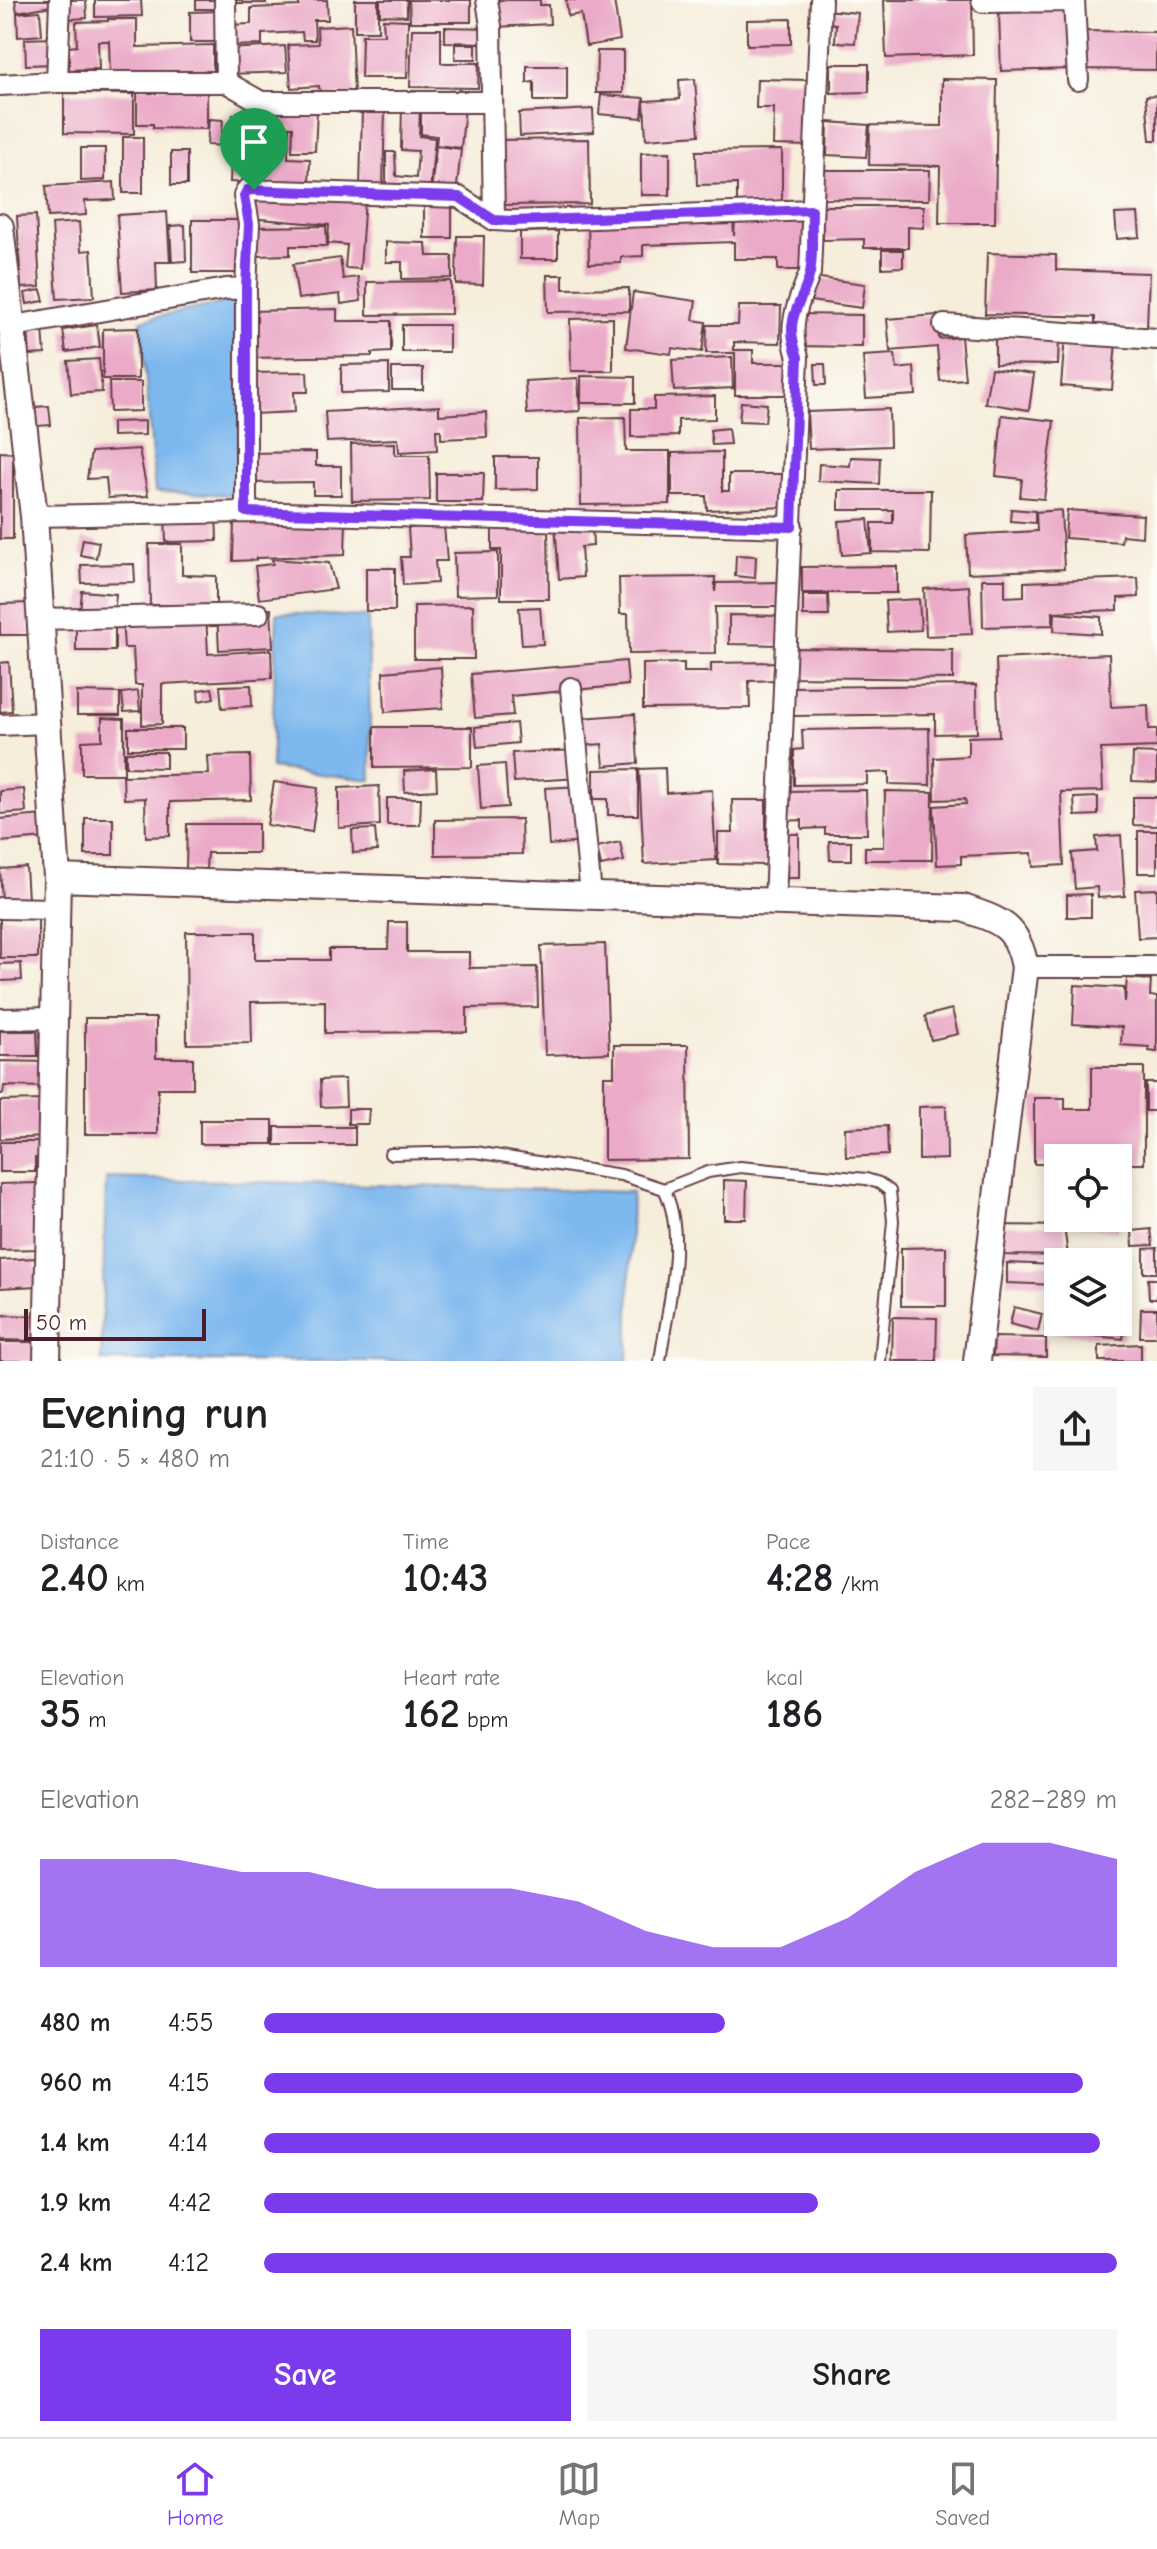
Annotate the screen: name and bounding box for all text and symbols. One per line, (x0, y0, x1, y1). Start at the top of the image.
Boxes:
pin (220, 108, 288, 190)
icon: arrive (232, 120, 276, 164)
map controls (1044, 1144, 1132, 1336)
button: locate (1044, 1144, 1132, 1232)
button: layers (1044, 1248, 1132, 1336)
scale bar (24, 1305, 206, 1341)
text: 50 m (36, 1310, 87, 1336)
button: share (1033, 1387, 1117, 1471)
text: Evening run (40, 1388, 268, 1439)
text: 21:10 · 5 × 480 m (40, 1444, 230, 1474)
text: Distance (40, 1529, 119, 1555)
text: Time (403, 1529, 449, 1555)
text: Pace (766, 1529, 810, 1555)
text: 2.40 (40, 1555, 109, 1601)
text: 10:43 (403, 1555, 488, 1601)
text: 4:28 (766, 1555, 833, 1601)
text: km (109, 1571, 145, 1597)
text: /km (833, 1571, 879, 1597)
text: Elevation (40, 1665, 124, 1691)
text: Heart rate (403, 1665, 500, 1691)
text: kcal (766, 1665, 803, 1691)
text: 35 (40, 1691, 81, 1737)
text: 162 (403, 1691, 460, 1737)
text: 186 (766, 1691, 823, 1737)
text: m (81, 1707, 107, 1733)
text: bpm (460, 1707, 509, 1733)
text: Elevation (40, 1785, 140, 1815)
text: 282–289 m (990, 1785, 1117, 1815)
text: 480 m (40, 2008, 110, 2038)
text: 4:55 (168, 2008, 213, 2038)
text: 960 m (40, 2068, 112, 2098)
text: 4:15 (168, 2068, 210, 2098)
text: 1.4 km (40, 2128, 110, 2158)
text: 4:14 (168, 2128, 208, 2158)
text: 1.9 km (40, 2188, 111, 2218)
text: 4:42 (168, 2188, 211, 2218)
text: 2.4 km (40, 2248, 112, 2278)
text: 4:12 (168, 2248, 209, 2278)
button: Save (40, 2329, 571, 2421)
button: Share (587, 2329, 1117, 2421)
tab: Home (167, 2457, 224, 2531)
tab: Map (557, 2457, 601, 2531)
tab: Saved (935, 2457, 990, 2531)

